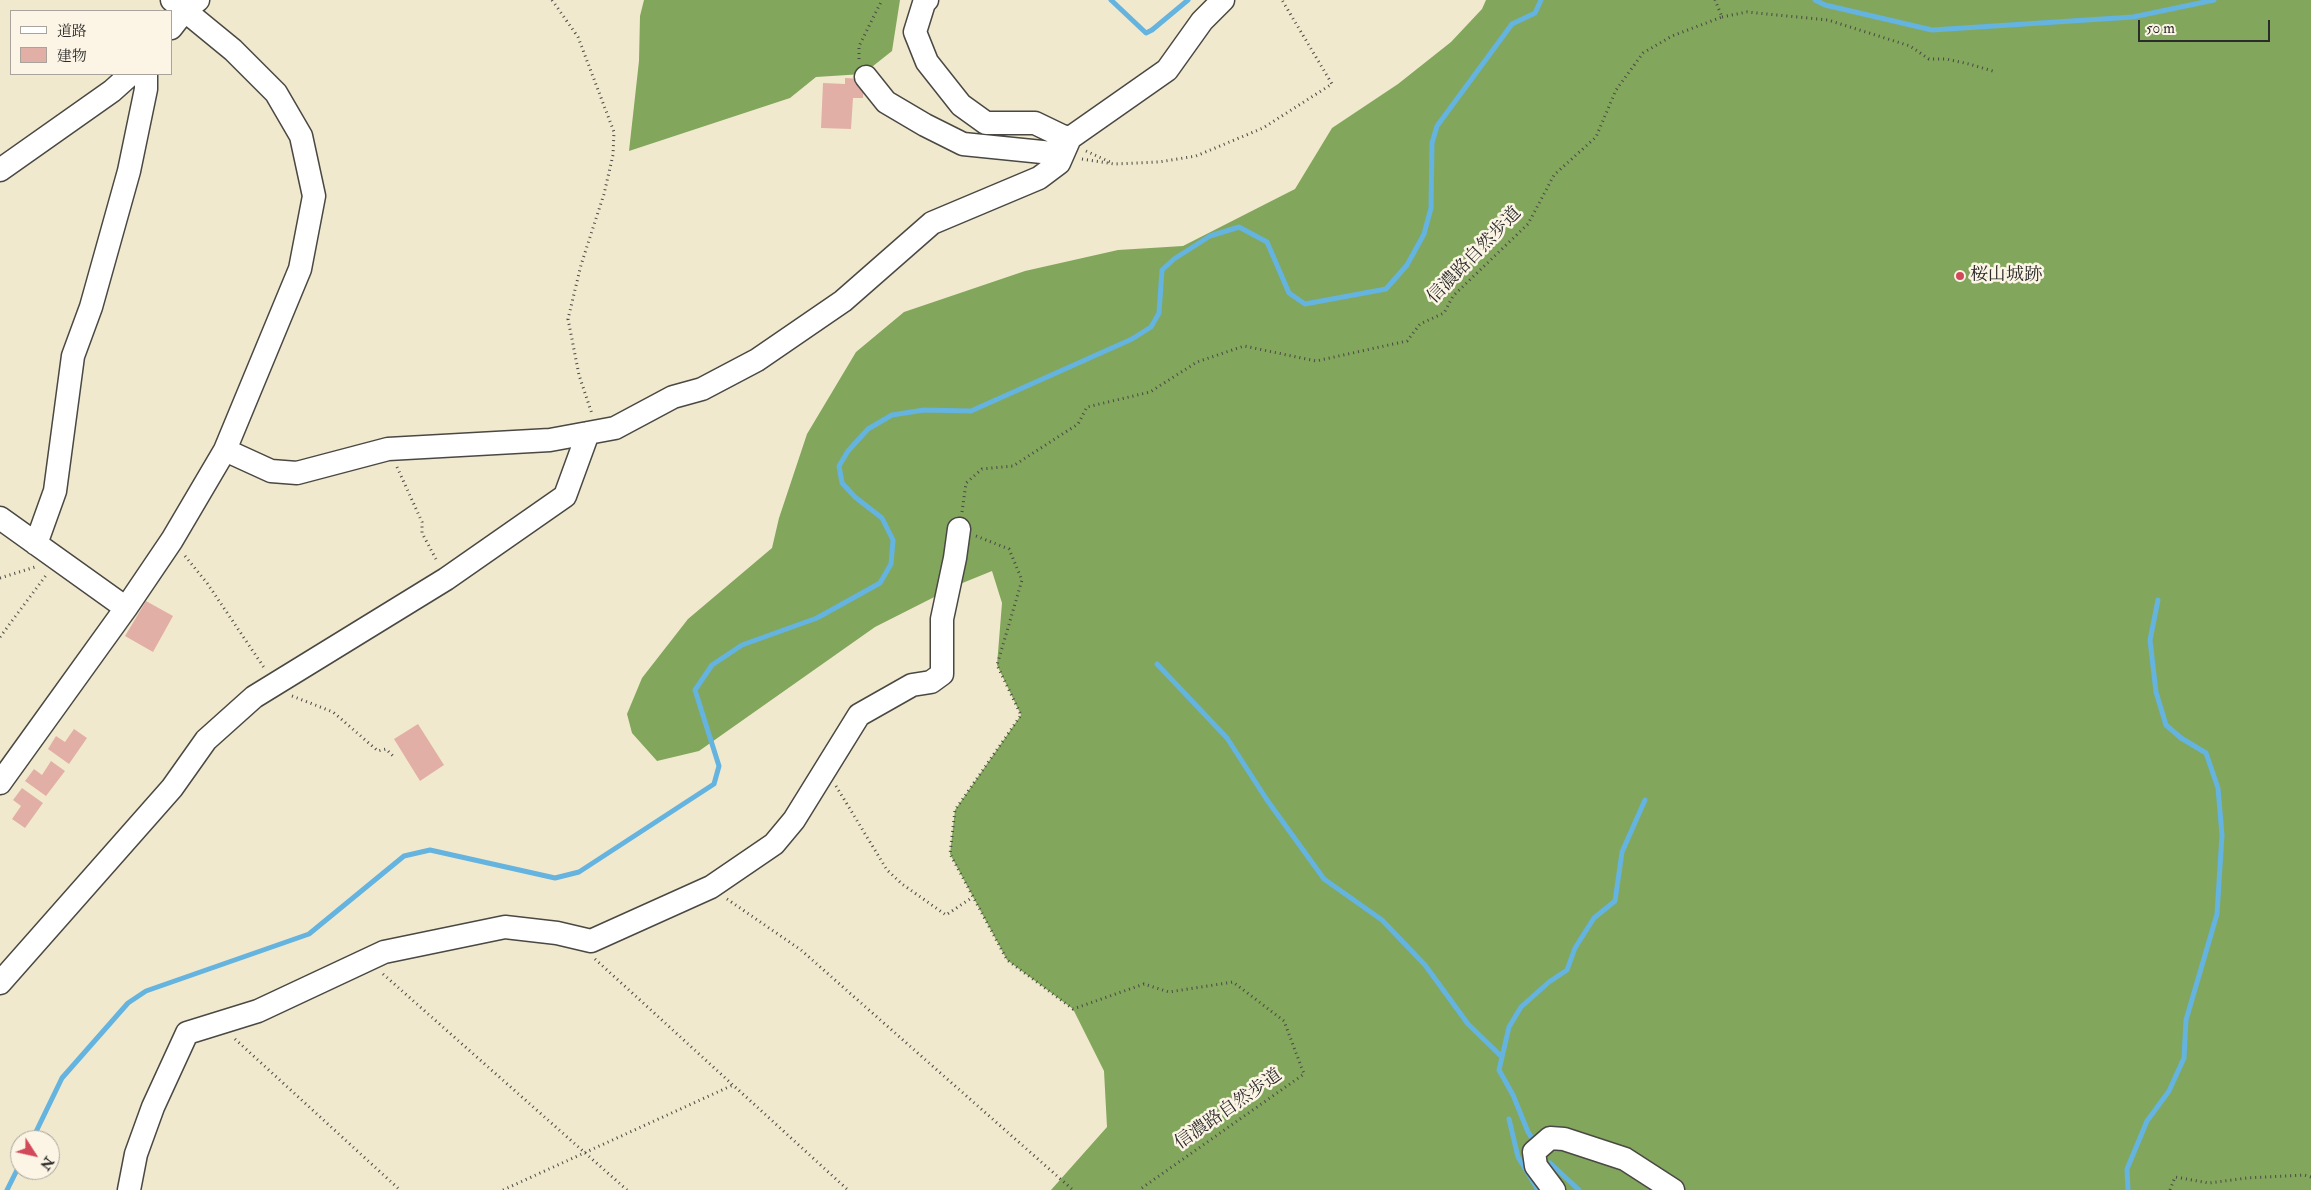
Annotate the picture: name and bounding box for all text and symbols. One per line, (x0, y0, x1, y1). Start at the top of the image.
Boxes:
legend (10, 10, 172, 75)
scale bar (2141, 10, 2274, 42)
text: 50 m (2146, 19, 2175, 38)
text: 道路 (57, 22, 87, 41)
text: 建物 (57, 47, 87, 66)
street label: 信濃路自然歩道 (1423, 203, 1527, 309)
place label: 桜山城跡 (1970, 265, 2042, 287)
marker: 桜山城跡 (1954, 270, 1966, 282)
street label: 信濃路自然歩道 (1171, 1065, 1287, 1155)
north arrow (10, 1130, 60, 1180)
text: N (36, 1153, 57, 1173)

